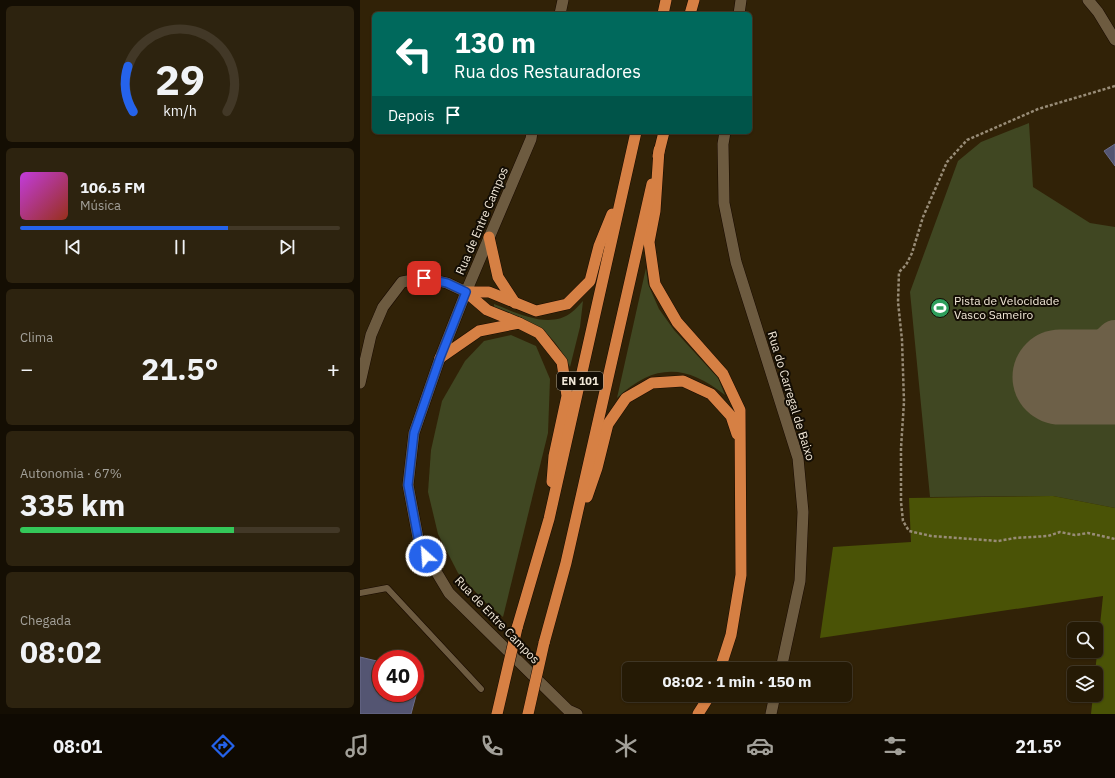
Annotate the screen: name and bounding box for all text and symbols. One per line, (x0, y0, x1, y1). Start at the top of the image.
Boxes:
text: 130 m (454, 24, 536, 61)
icon: left (388, 28, 440, 80)
text: 29 (155, 52, 205, 106)
text: Rua dos Restauradores (454, 60, 641, 83)
text: km/h (163, 100, 197, 119)
icon: arrive (442, 104, 464, 126)
text: Depois (388, 106, 434, 125)
street label: Rua de Entre Campos (452, 164, 511, 277)
text: 106.5 FM (80, 178, 145, 197)
text: Música (80, 197, 121, 214)
icon: previous (62, 236, 84, 258)
icon: pause (169, 236, 191, 258)
icon: next (276, 236, 298, 258)
pin (407, 261, 441, 295)
icon: arrive (413, 267, 435, 289)
place label: Pista de Velocidade Vasco Sameiro (954, 293, 1060, 322)
sports icon: Pista de Velocidade Vasco Sameiro (929, 297, 951, 319)
text: Clima (20, 329, 53, 346)
street label: Rua do Carregal de Baixo (765, 329, 818, 463)
text: 21.5° (141, 349, 219, 388)
text: − (20, 354, 33, 383)
text: + (327, 354, 340, 383)
road number: EN 101 (557, 372, 603, 390)
text: Autonomia · 67% (20, 465, 122, 482)
text: 335 km (20, 485, 125, 524)
position arrow (405, 535, 447, 577)
street label: Rua de Entre Campos (452, 573, 543, 667)
text: Chegada (20, 612, 71, 629)
map controls (1067, 622, 1103, 702)
button: search (1067, 622, 1103, 658)
text: 08:02 (20, 632, 102, 671)
speed limit sign: 40 (372, 650, 424, 702)
button: layers (1067, 666, 1103, 702)
text: 08:02 · 1 min · 150 m (663, 672, 811, 691)
icon: directions (209, 732, 237, 760)
icon: music (343, 732, 371, 760)
icon: phone (478, 732, 506, 760)
icon: climate (612, 732, 640, 760)
icon: car (746, 732, 774, 760)
icon: filters (881, 732, 909, 760)
text: 08:01 (53, 735, 102, 758)
text: 21.5° (1015, 735, 1062, 758)

